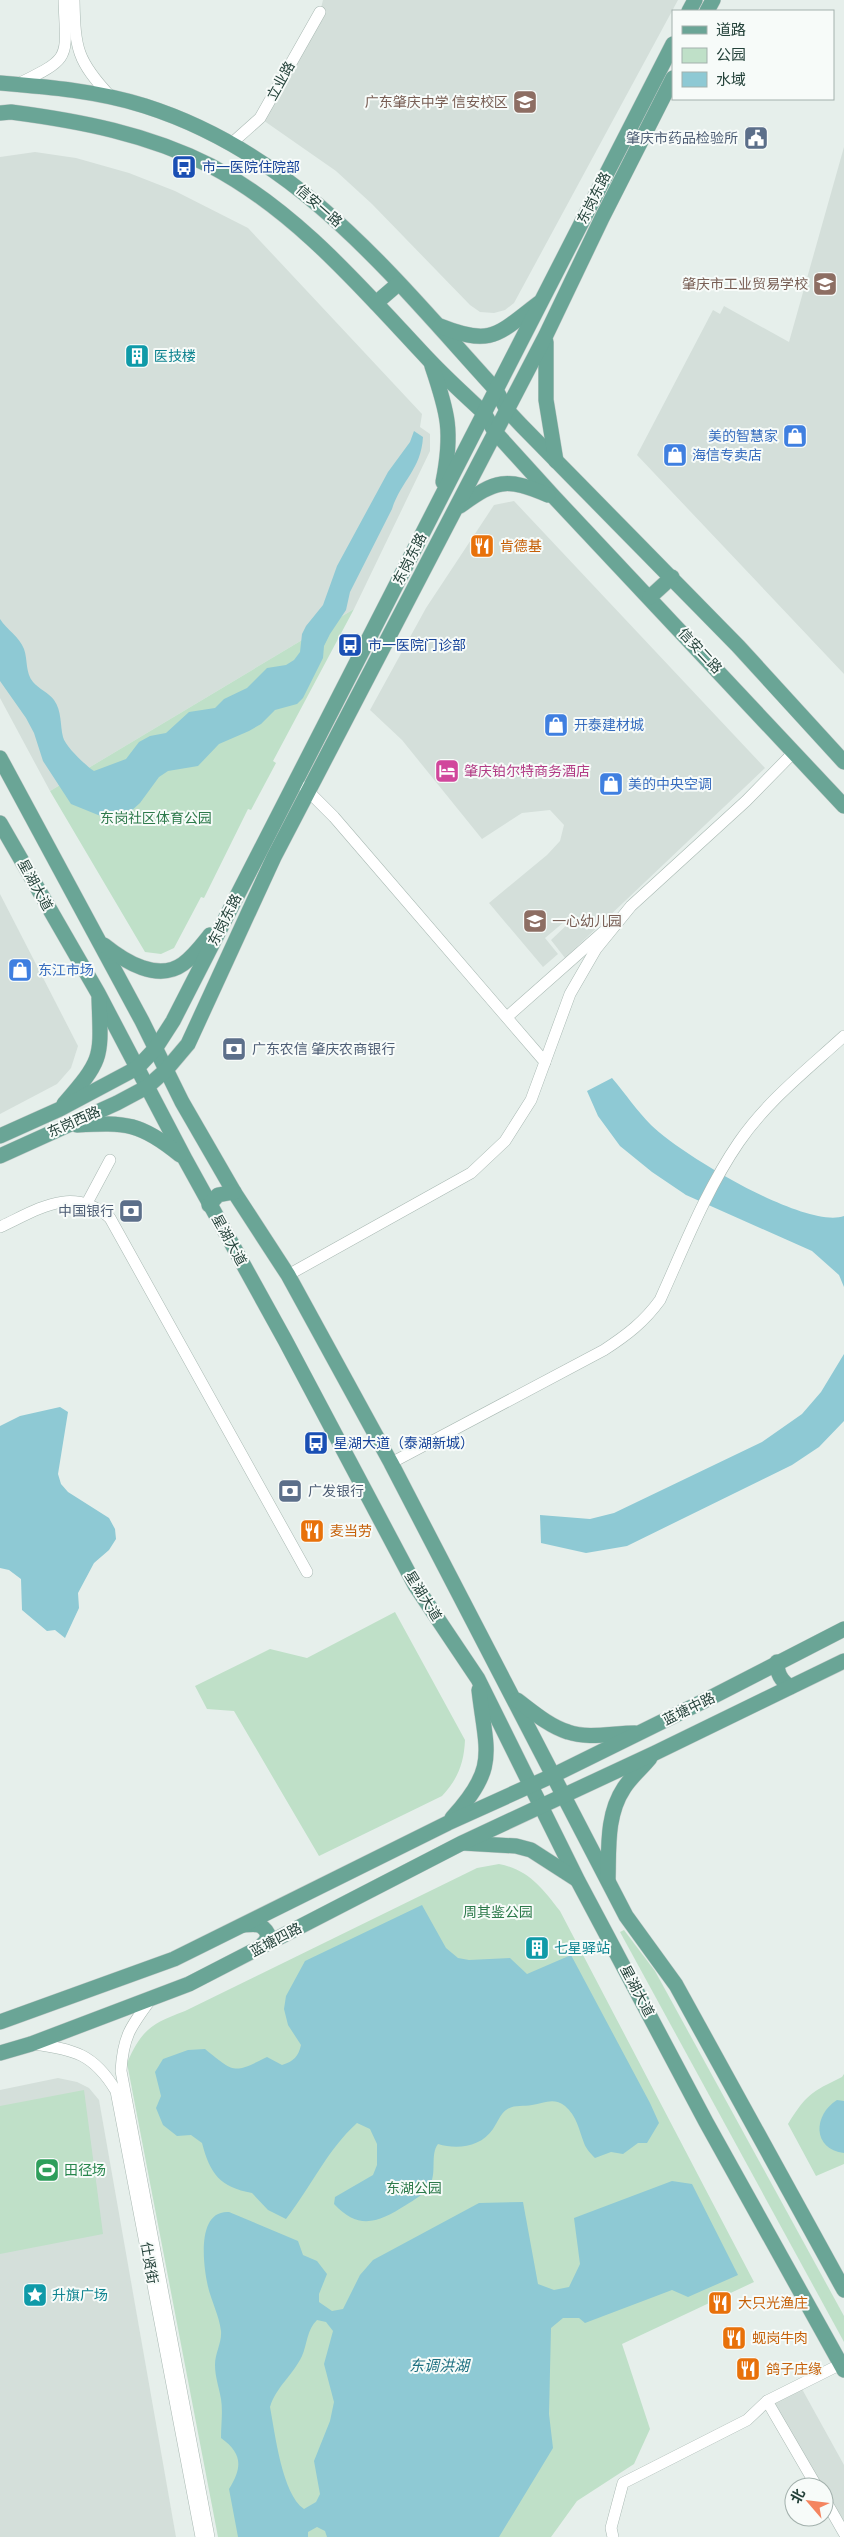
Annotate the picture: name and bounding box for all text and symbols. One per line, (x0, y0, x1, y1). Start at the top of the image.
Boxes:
legend (672, 10, 834, 100)
text: 道路 (716, 21, 746, 39)
text: 公园 (716, 46, 746, 64)
street label: 立业路 (263, 59, 299, 103)
text: 水域 (716, 71, 746, 89)
school or university icon: 广东肇庆中学 信安校区 (512, 89, 538, 115)
place label: 广东肇庆中学 信安校区 (365, 94, 508, 111)
public building icon: 肇庆市药品检验所 (743, 125, 769, 151)
place label: 肇庆市药品检验所 (626, 130, 738, 147)
bus stop icon: 市一医院住院部 (171, 154, 197, 180)
place label: 市一医院住院部 (202, 159, 300, 176)
street label: 东岗东路 (574, 169, 614, 227)
street label: 信安一路 (292, 181, 346, 231)
school or university icon: 肇庆市工业贸易学校 (812, 271, 838, 297)
place label: 肇庆市工业贸易学校 (682, 276, 808, 293)
building icon: 医技楼 (124, 343, 150, 369)
place label: 医技楼 (154, 348, 196, 365)
shop icon: 美的智慧家 (782, 423, 808, 449)
place label: 美的智慧家 (708, 428, 778, 445)
shop icon: 海信专卖店 (662, 442, 688, 468)
place label: 海信专卖店 (692, 447, 762, 464)
street label: 东岗东路 (390, 530, 430, 588)
restaurant icon: 肯德基 (469, 533, 495, 559)
place label: 肯德基 (500, 538, 542, 555)
street label: 信安二路 (675, 625, 725, 677)
bus stop icon: 市一医院门诊部 (337, 632, 363, 658)
place label: 市一医院门诊部 (368, 637, 466, 654)
shop icon: 开泰建材城 (543, 712, 569, 738)
place label: 开泰建材城 (574, 717, 644, 734)
hotel icon: 肇庆铂尔特商务酒店 (434, 758, 460, 784)
place label: 肇庆铂尔特商务酒店 (464, 763, 590, 780)
shop icon: 美的中央空调 (598, 771, 624, 797)
place label: 美的中央空调 (628, 776, 712, 793)
park label: 东岗社区体育公园 (100, 810, 212, 827)
street label: 星湖大道 (14, 856, 56, 914)
street label: 东岗东路 (205, 891, 245, 949)
school or university icon: 一心幼儿园 (522, 908, 548, 934)
place label: 一心幼儿园 (552, 913, 622, 930)
shop icon: 东江市场 (7, 957, 33, 983)
place label: 东江市场 (38, 962, 94, 979)
bank icon: 广东农信 肇庆农商银行 (221, 1036, 247, 1062)
place label: 广东农信 肇庆农商银行 (252, 1041, 395, 1058)
street label: 东岗西路 (45, 1103, 103, 1141)
bank icon: 中国银行 (118, 1198, 144, 1224)
place label: 中国银行 (58, 1203, 114, 1220)
street label: 星湖大道 (208, 1211, 250, 1269)
bus stop icon: 星湖大道（泰湖新城） (303, 1430, 329, 1456)
place label: 星湖大道（泰湖新城） (334, 1435, 474, 1452)
bank icon: 广发银行 (277, 1478, 303, 1504)
place label: 广发银行 (308, 1483, 364, 1500)
restaurant icon: 麦当劳 (299, 1518, 325, 1544)
place label: 麦当劳 (330, 1523, 372, 1540)
street label: 星湖大道 (401, 1568, 445, 1624)
street label: 蓝塘中路 (660, 1689, 718, 1729)
park label: 周其鉴公园 (463, 1904, 533, 1921)
street label: 蓝塘四路 (247, 1919, 305, 1961)
building icon: 七星驿站 (524, 1935, 550, 1961)
place label: 七星驿站 (554, 1940, 610, 1957)
street label: 星湖大道 (616, 1962, 658, 2020)
sports icon: 田径场 (34, 2157, 60, 2183)
place label: 田径场 (64, 2162, 106, 2179)
park label: 东湖公园 (386, 2180, 442, 2197)
street label: 仕贤街 (137, 2241, 161, 2285)
place icon: 升旗广场 (22, 2282, 48, 2308)
place label: 升旗广场 (52, 2287, 108, 2304)
restaurant icon: 大只光渔庄 (707, 2290, 733, 2316)
place label: 大只光渔庄 (738, 2295, 808, 2312)
restaurant icon: 蚬岗牛肉 (721, 2325, 747, 2351)
place label: 蚬岗牛肉 (752, 2330, 808, 2347)
restaurant icon: 鸽子庄缘 (735, 2356, 761, 2382)
water label: 东调洪湖 (409, 2357, 471, 2375)
place label: 鸽子庄缘 (766, 2361, 822, 2378)
north arrow (784, 2477, 834, 2527)
text: 北 (787, 2486, 809, 2506)

